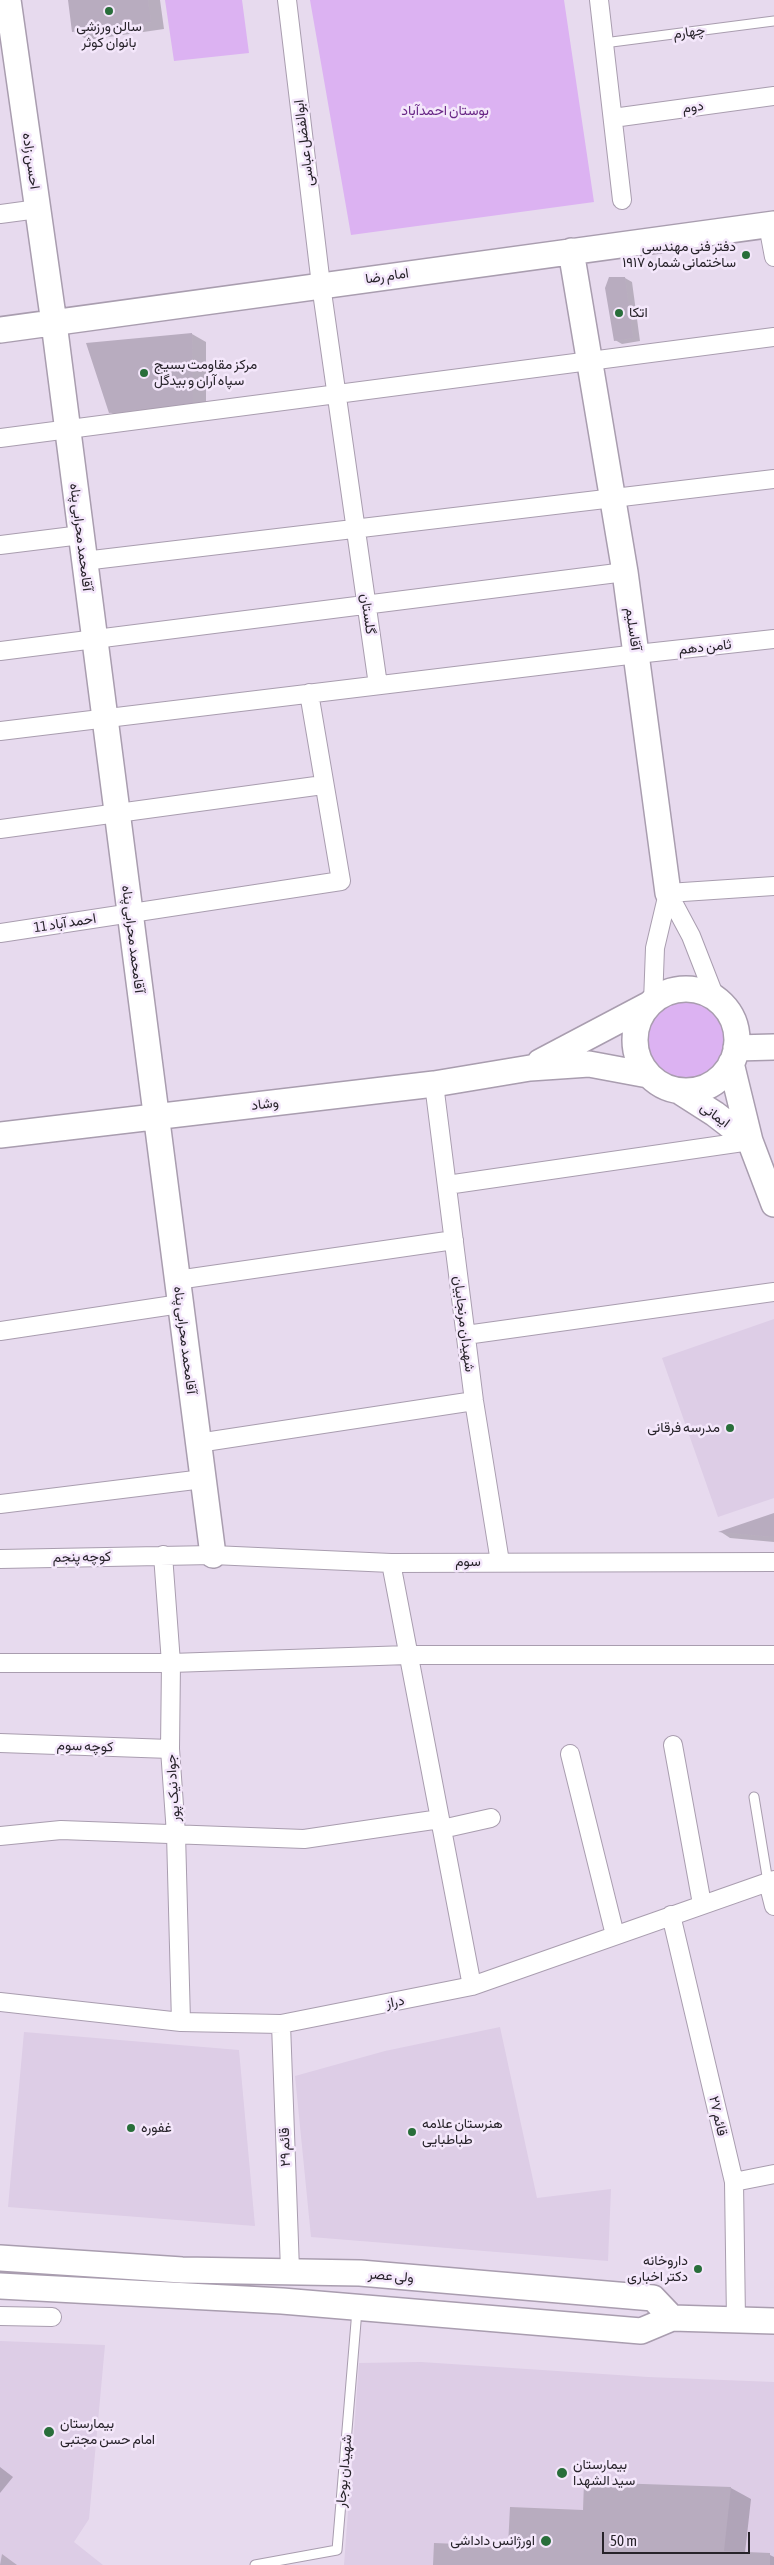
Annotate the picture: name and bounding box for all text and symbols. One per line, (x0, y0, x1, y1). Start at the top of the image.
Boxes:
marker: سالن ورزشی بانوان کوثر (103, 5, 115, 17)
place label: سالن ورزشی بانوان کوثر (76, 19, 142, 52)
street label: چهارم (672, 21, 706, 43)
street label: دوم (681, 97, 705, 117)
street label: ابوالفضل عباسی (290, 99, 318, 187)
park label: بوستان احمدآباد (401, 103, 489, 119)
street label: احسن زاده (19, 132, 43, 190)
place label: دفتر فنی مهندسی ساختمانی شماره ۱۹۱۷ (622, 239, 736, 272)
marker: دفتر فنی مهندسی ساختمانی شماره ۱۹۱۷ (740, 249, 752, 261)
street label: امام رضا (364, 265, 410, 287)
place label: اتکا (629, 305, 648, 321)
marker: اتکا (613, 307, 625, 319)
place label: مرکز مقاومت بسیج سپاه آران و بیدگل (154, 357, 257, 390)
marker: مرکز مقاومت بسیج سپاه آران و بیدگل (138, 367, 150, 379)
street label: آقامحمد محرابی پناه (66, 482, 96, 592)
street label: گلستان (357, 593, 379, 635)
street label: آقاسلیم (622, 606, 644, 652)
street label: ثامن دهم (678, 636, 732, 658)
street label: آقامحمد محرابی پناه (118, 884, 148, 994)
street label: احمد آباد 11 (33, 910, 97, 936)
street label: وشاد (250, 1094, 280, 1114)
street label: ایمانی (697, 1099, 733, 1131)
street label: شهیدان مرنجابیان (450, 1275, 478, 1373)
street label: آقامحمد محرابی پناه (170, 1285, 200, 1395)
place label: مدرسه فرقانی (647, 1420, 720, 1436)
marker: مدرسه فرقانی (724, 1422, 736, 1434)
street label: کوچه پنجم (53, 1548, 111, 1566)
street label: سوم (455, 1554, 481, 1570)
street label: کوچه سوم (56, 1737, 114, 1755)
street label: جواد نیک پور (162, 1754, 184, 1822)
street label: دراز (384, 1992, 406, 2012)
street label: قائم ۲۷ (705, 2094, 731, 2138)
place label: هنرستان علامه طباطبایی (422, 2116, 503, 2148)
place label: غفوره (141, 2120, 172, 2136)
marker: غفوره (125, 2122, 137, 2134)
marker: هنرستان علامه طباطبایی (406, 2126, 418, 2138)
street label: قائم ۲۹ (276, 2127, 294, 2167)
place label: داروخانه دکتر اخباری (627, 2253, 688, 2286)
marker: داروخانه دکتر اخباری (692, 2263, 704, 2275)
street label: ولی عصر (367, 2266, 415, 2286)
place label: بیمارستان امام حسن مجتبی (60, 2416, 155, 2448)
marker: بیمارستان امام حسن مجتبی (42, 2425, 56, 2439)
street label: شهیدان بوجار (332, 2434, 356, 2508)
place label: بیمارستان سید الشهدا (573, 2457, 635, 2490)
marker: بیمارستان سید الشهدا (555, 2466, 569, 2480)
scale bar (604, 2522, 752, 2554)
text: 50 m (610, 2532, 637, 2549)
place label: اورژانس داداشی (450, 2533, 535, 2549)
marker: اورژانس داداشی (539, 2534, 553, 2548)

